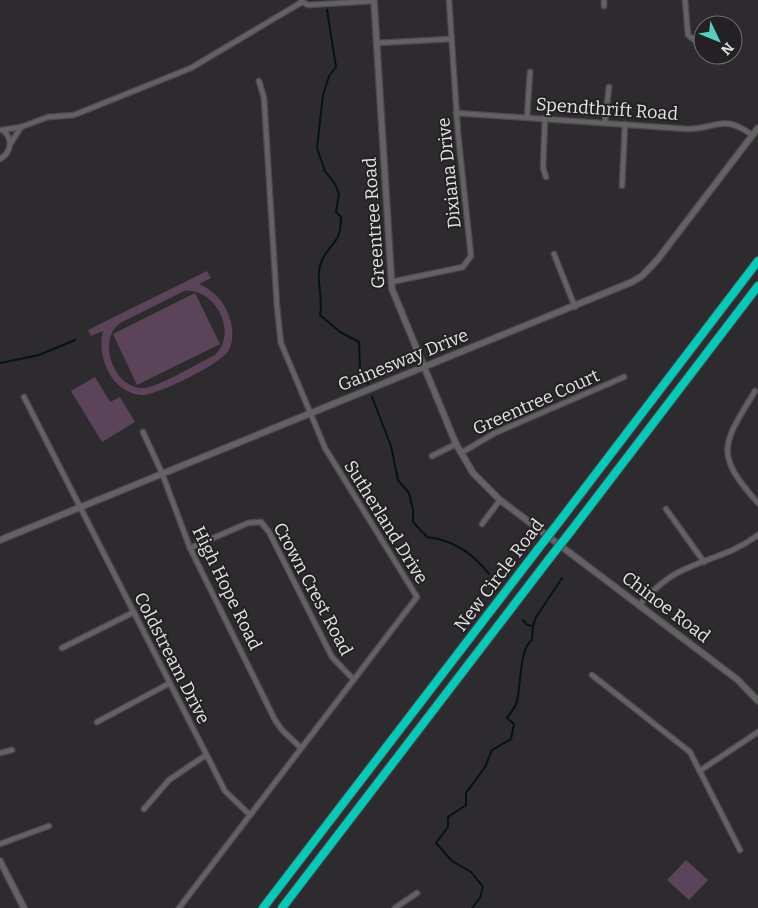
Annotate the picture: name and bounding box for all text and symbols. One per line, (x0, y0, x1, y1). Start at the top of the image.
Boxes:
north arrow (693, 15, 743, 65)
text: N (717, 39, 737, 58)
street label: Spendthrift Road (535, 93, 679, 125)
street label: Dixiana Drive (432, 116, 466, 230)
street label: Greentree Road (358, 156, 390, 289)
street label: Gainesway Drive (335, 324, 471, 396)
street label: Greentree Court (469, 364, 603, 440)
street label: Sutherland Drive (339, 456, 433, 588)
street label: New Circle Road (449, 514, 549, 636)
street label: Crown Crest Road (269, 519, 357, 660)
street label: High Hope Road (187, 522, 267, 654)
street label: Chinoe Road (617, 567, 715, 648)
street label: Coldstream Drive (129, 588, 215, 728)

